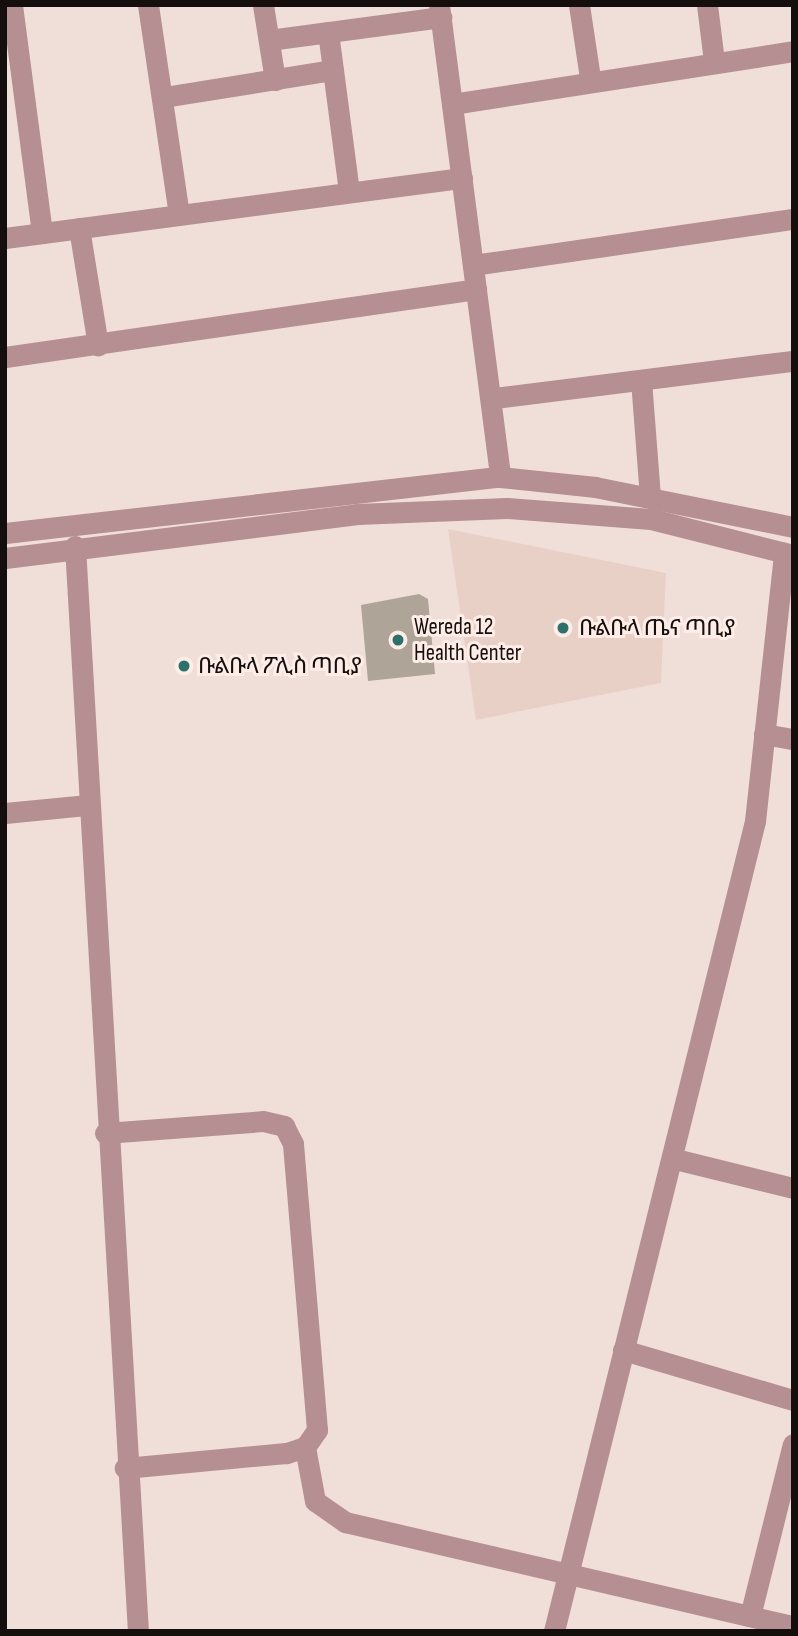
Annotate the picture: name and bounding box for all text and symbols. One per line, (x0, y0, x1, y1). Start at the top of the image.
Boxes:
place label: Wereda 12 Health Center (414, 613, 521, 667)
place label: ቡልቡላ ጤና ጣቢያ (579, 614, 735, 642)
marker: ቡልቡላ ጤና ጣቢያ (553, 618, 573, 638)
marker: Wereda 12 Health Center (388, 630, 408, 650)
place label: ቡልቡላ ፖሊስ ጣቢያ (198, 652, 362, 680)
marker: ቡልቡላ ፖሊስ ጣቢያ (176, 658, 192, 674)

